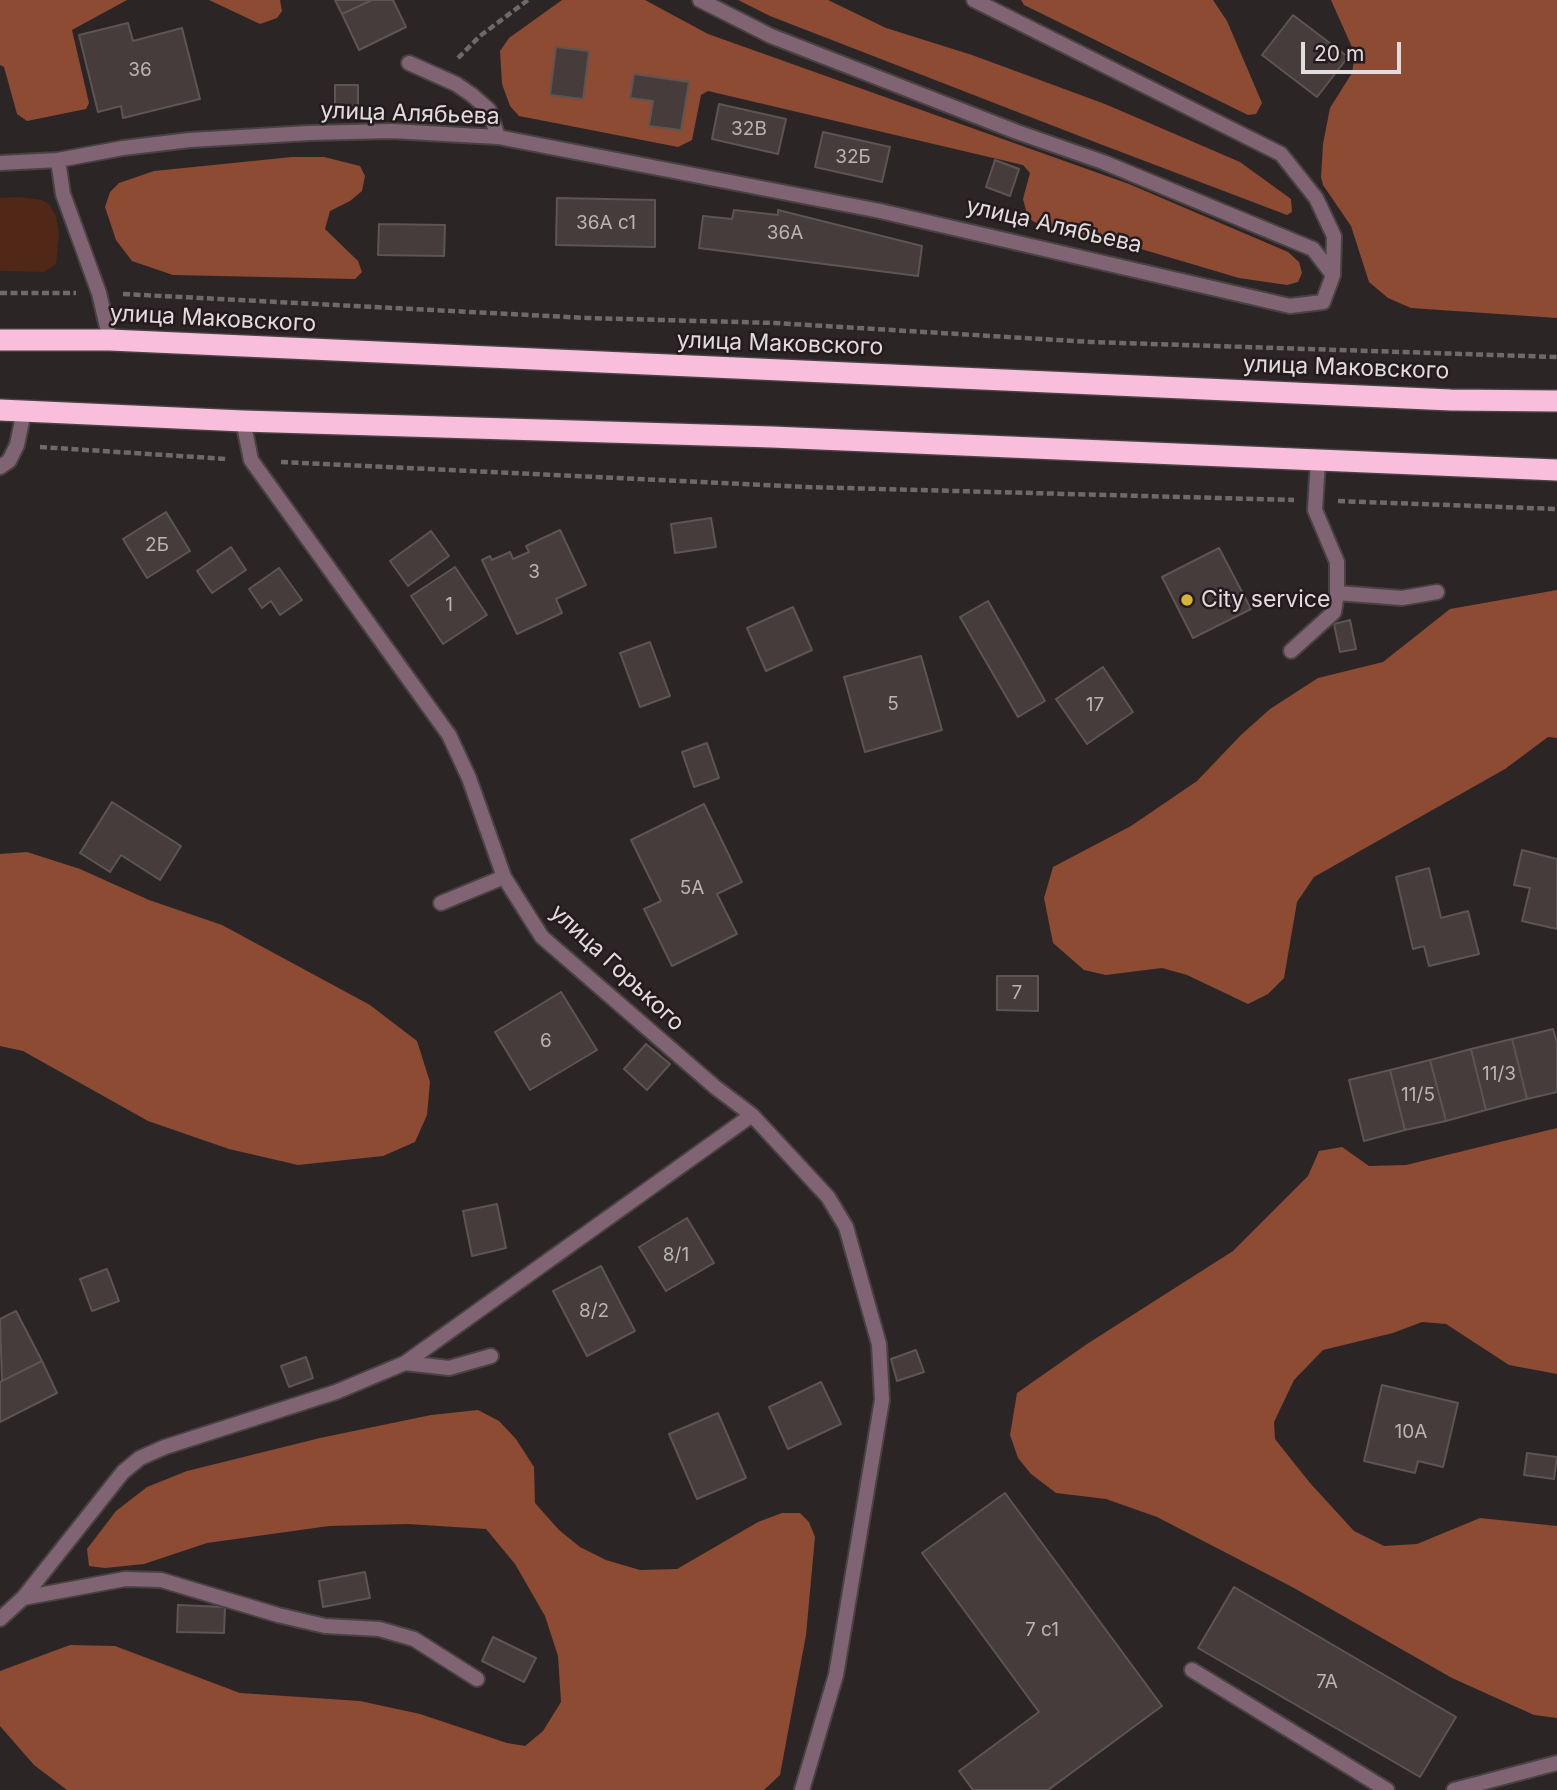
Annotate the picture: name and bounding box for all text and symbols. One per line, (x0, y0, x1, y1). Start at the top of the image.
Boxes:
scale bar (1305, 28, 1405, 72)
text: 20 m (1314, 41, 1364, 66)
house number: 36 (128, 59, 152, 81)
street label: улица Алябьева (320, 97, 500, 131)
house number: 32В (731, 118, 767, 140)
house number: 32Б (835, 146, 871, 168)
street label: улица Алябьева (963, 192, 1145, 260)
house number: 36А с1 (576, 212, 636, 234)
house number: 36А (767, 222, 803, 244)
street label: улица Маковского (109, 300, 317, 338)
street label: улица Маковского (676, 327, 884, 361)
street label: улица Маковского (1242, 351, 1450, 385)
house number: 2Б (145, 534, 169, 556)
house number: 3 (528, 561, 540, 583)
place label: City service (1201, 586, 1330, 614)
marker: City service (1179, 592, 1195, 608)
house number: 1 (445, 594, 453, 616)
house number: 5 (887, 693, 899, 715)
house number: 17 (1086, 694, 1104, 716)
house number: 5А (680, 877, 704, 899)
street label: улица Горького (544, 899, 690, 1037)
house number: 7 (1012, 982, 1022, 1004)
house number: 6 (540, 1030, 552, 1052)
house number: 11/3 (1482, 1063, 1516, 1085)
house number: 11/5 (1401, 1084, 1435, 1106)
house number: 8/1 (663, 1244, 689, 1266)
house number: 8/2 (579, 1300, 609, 1322)
house number: 10А (1395, 1421, 1427, 1443)
house number: 7 с1 (1025, 1619, 1059, 1641)
house number: 7А (1316, 1671, 1338, 1693)

